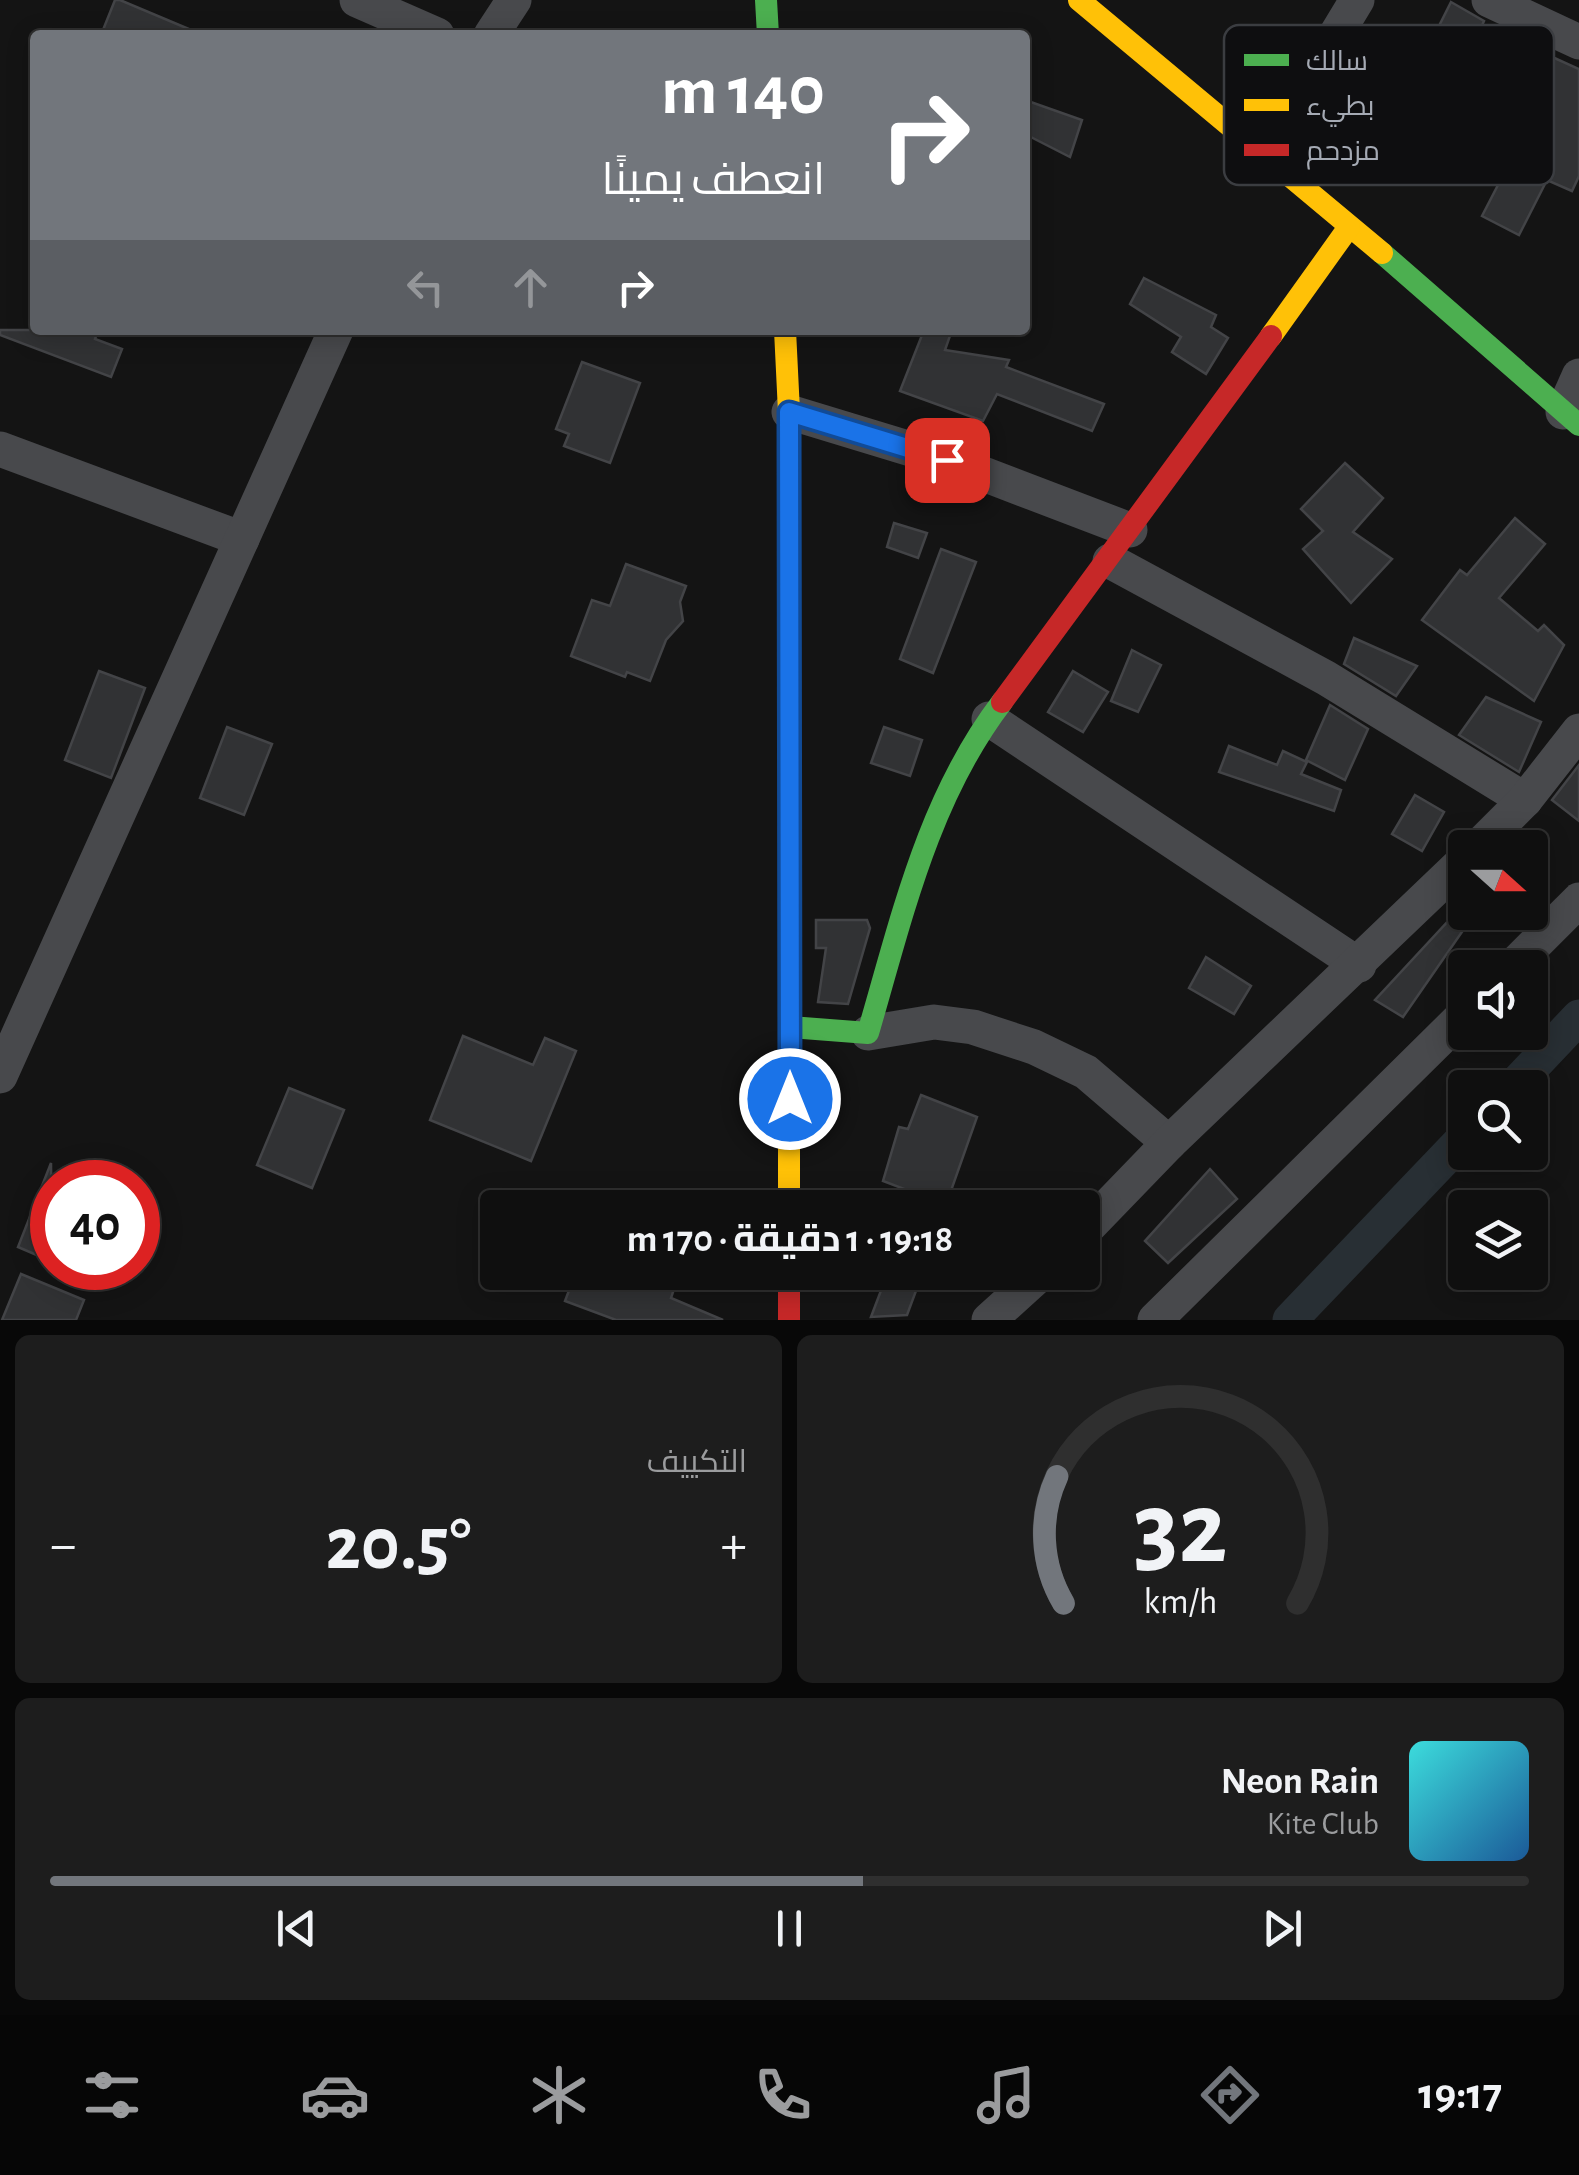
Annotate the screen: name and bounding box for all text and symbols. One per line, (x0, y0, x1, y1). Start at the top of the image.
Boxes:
legend (1224, 25, 1554, 185)
text: سالك (1306, 48, 1368, 76)
text: 140 m (661, 57, 825, 127)
icon: right (860, 70, 990, 200)
text: بطيء (1306, 93, 1374, 127)
text: مزدحم (1306, 138, 1380, 170)
text: انعطف يمينًا (602, 158, 825, 203)
icon: left (398, 260, 453, 315)
icon: ahead (503, 260, 558, 315)
icon: right (608, 260, 663, 315)
pin (905, 418, 990, 503)
icon: arrive (920, 433, 975, 488)
north arrow (1448, 830, 1548, 930)
map controls (1448, 830, 1548, 1290)
button: sound (1448, 950, 1548, 1050)
position arrow (738, 1047, 842, 1151)
button: search (1448, 1070, 1548, 1170)
speed limit sign: 40 (30, 1160, 160, 1290)
button: layers (1448, 1190, 1548, 1290)
text: 19:18 · 1 دقيقة · 170 m (627, 1221, 953, 1259)
text: التكييف (647, 1446, 747, 1478)
text: 32 (1134, 1478, 1227, 1582)
text: 20.5° (326, 1508, 471, 1583)
text: − (50, 1518, 76, 1573)
text: + (721, 1518, 747, 1573)
text: km/h (1144, 1584, 1217, 1620)
text: Neon Rain (1221, 1763, 1379, 1801)
text: Kite Club (1267, 1808, 1379, 1840)
icon: previous (269, 1901, 324, 1956)
icon: pause (762, 1901, 817, 1956)
icon: next (1255, 1901, 1310, 1956)
icon: filters (77, 2060, 147, 2130)
icon: car (300, 2060, 370, 2130)
icon: climate (524, 2060, 594, 2130)
icon: phone (748, 2060, 818, 2130)
icon: music (971, 2060, 1041, 2130)
icon: directions (1195, 2060, 1265, 2130)
text: 19:17 (1418, 2072, 1502, 2117)

